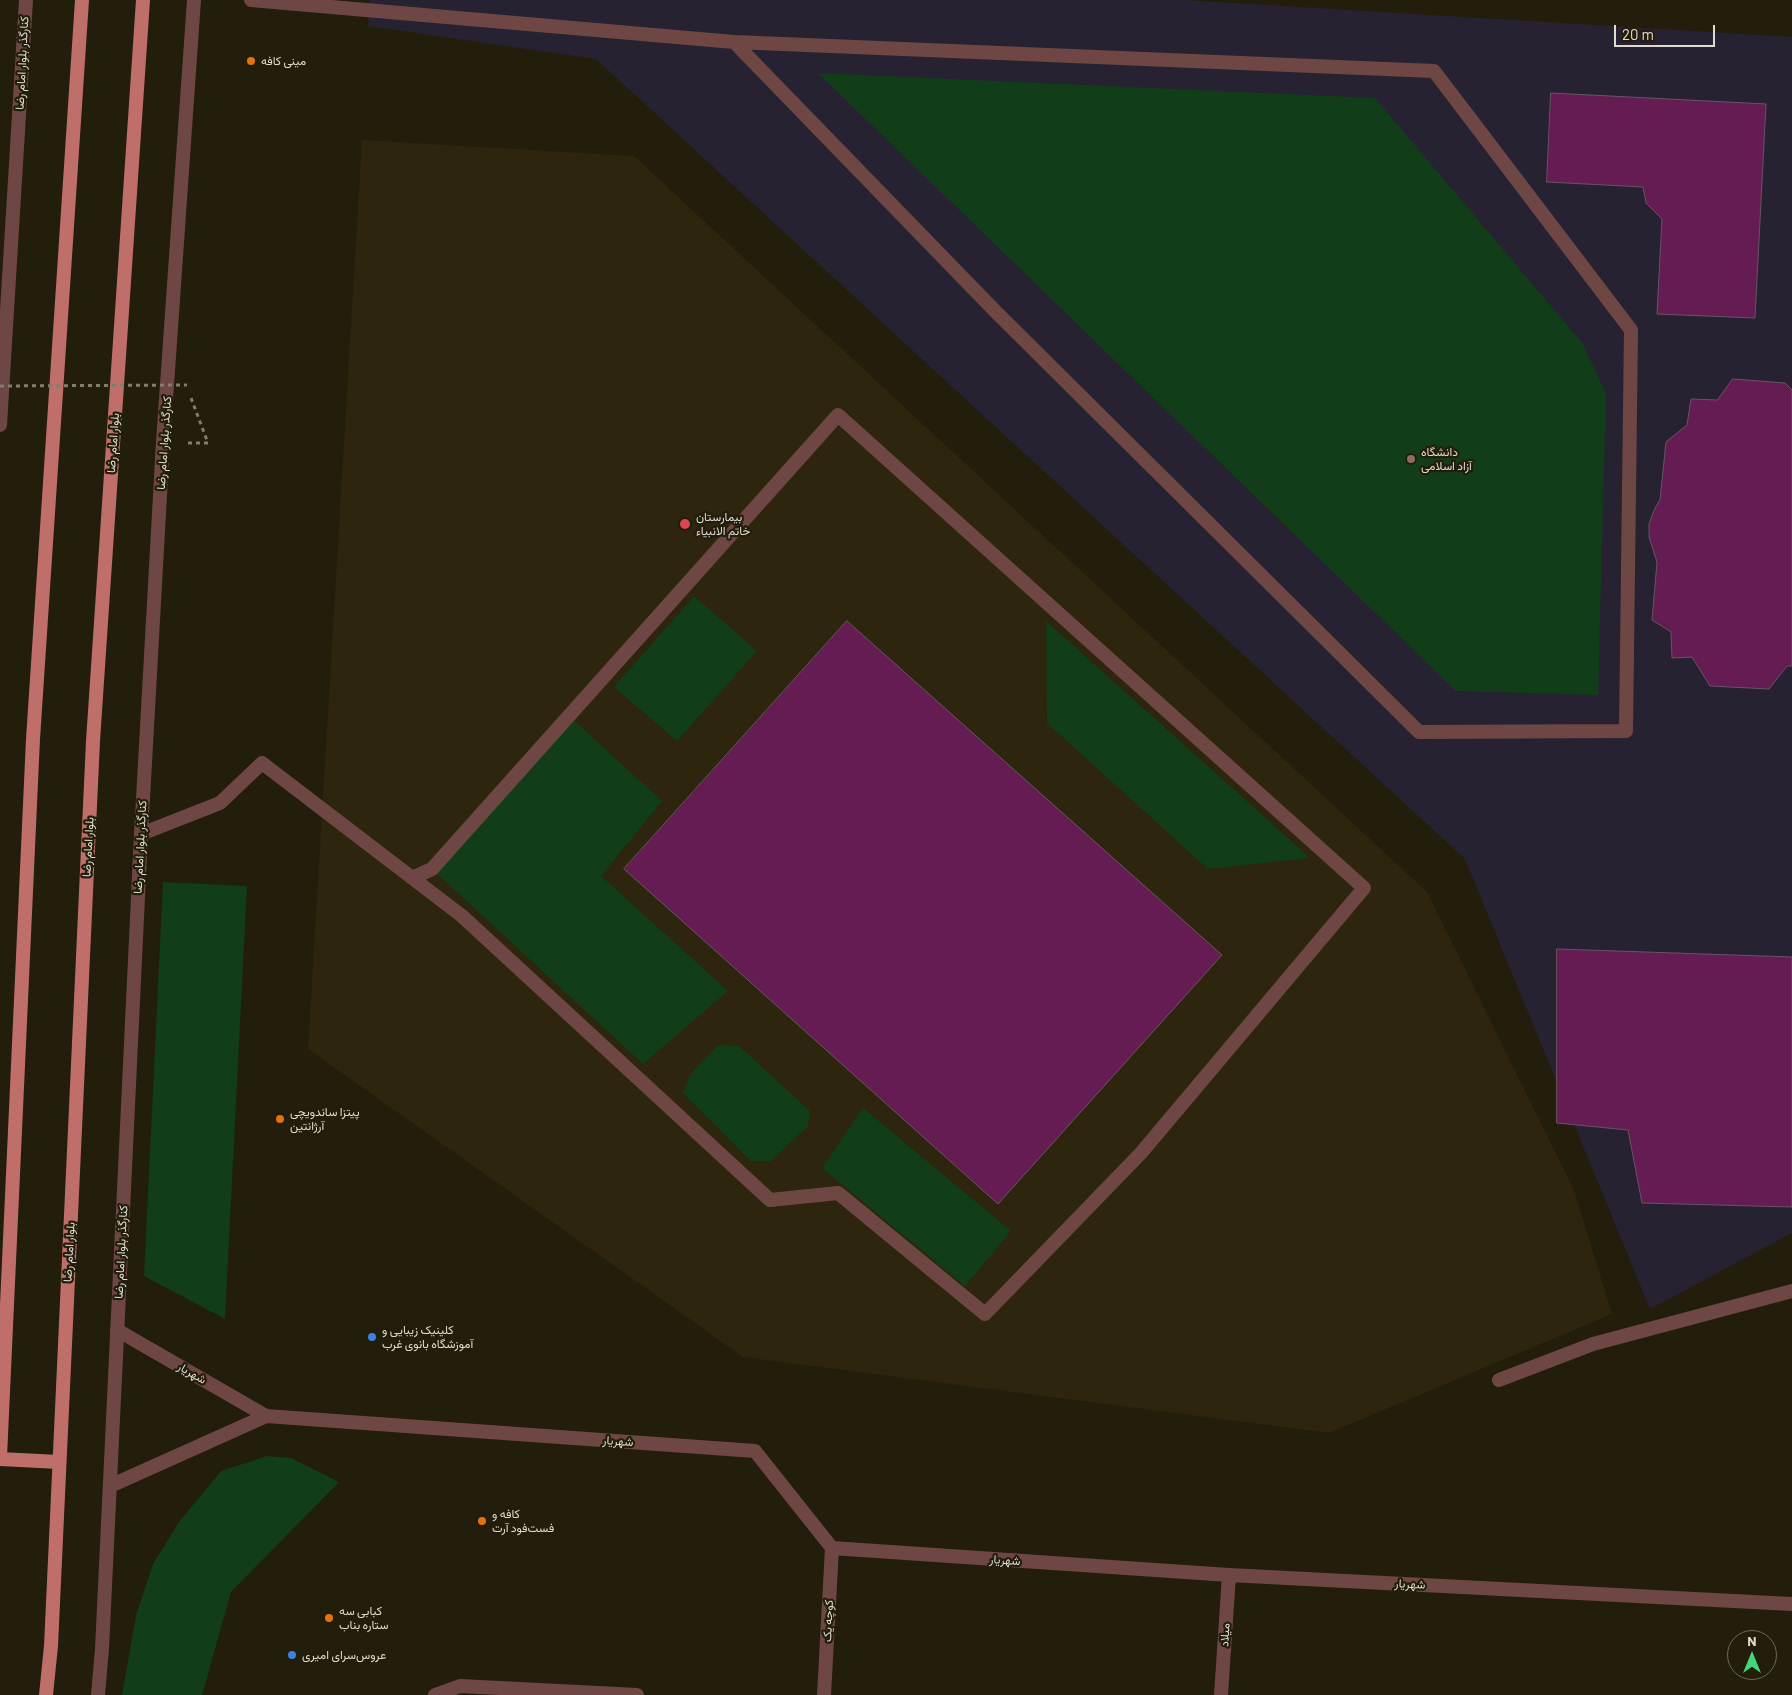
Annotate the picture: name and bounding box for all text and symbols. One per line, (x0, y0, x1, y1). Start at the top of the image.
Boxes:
scale bar (1617, 15, 1718, 47)
street label: کنارگذر بلوار امام رضا (12, 16, 32, 110)
text: 20 m (1622, 25, 1654, 43)
place label: مینی کافه (261, 54, 306, 68)
marker: مینی کافه (245, 55, 257, 67)
street label: کنارگذر بلوار امام رضا (154, 396, 174, 490)
street label: بلوار امام رضا (104, 412, 122, 474)
place label: دانشگاه آزاد اسلامی (1421, 445, 1472, 473)
marker: دانشگاه آزاد اسلامی (1405, 453, 1417, 465)
place label: بیمارستان خاتم الانبیاء (696, 510, 750, 538)
marker: بیمارستان خاتم الانبیاء (678, 517, 692, 531)
street label: کنارگذر بلوار امام رضا (130, 800, 150, 894)
street label: بلوار امام رضا (79, 817, 97, 877)
place label: پیتزا ساندویچی آرژانتین (290, 1105, 360, 1133)
marker: پیتزا ساندویچی آرژانتین (274, 1113, 286, 1125)
street label: کنارگذر بلوار امام رضا (111, 1205, 131, 1299)
street label: بلوار امام رضا (60, 1222, 78, 1282)
place label: کلینیک زیبایی و آموزشگاه بانوی غرب (382, 1323, 473, 1351)
marker: کلینیک زیبایی و آموزشگاه بانوی غرب (366, 1331, 378, 1343)
street label: شهریار (175, 1359, 209, 1387)
street label: شهریار (602, 1433, 634, 1449)
place label: کافه و فست‌فود آرت (492, 1507, 554, 1535)
marker: کافه و فست‌فود آرت (476, 1515, 488, 1527)
street label: شهریار (989, 1552, 1021, 1568)
street label: شهریار (1394, 1576, 1426, 1592)
street label: کوچه یک (820, 1599, 836, 1643)
place label: کبابی سه ستاره بناب (339, 1604, 389, 1632)
marker: کبابی سه ستاره بناب (323, 1612, 335, 1624)
street label: میلاد (1217, 1623, 1233, 1647)
north arrow (1727, 1630, 1777, 1680)
text: N (1747, 1632, 1757, 1649)
place label: عروس‌سرای امیری (302, 1648, 386, 1662)
marker: عروس‌سرای امیری (286, 1649, 298, 1661)

